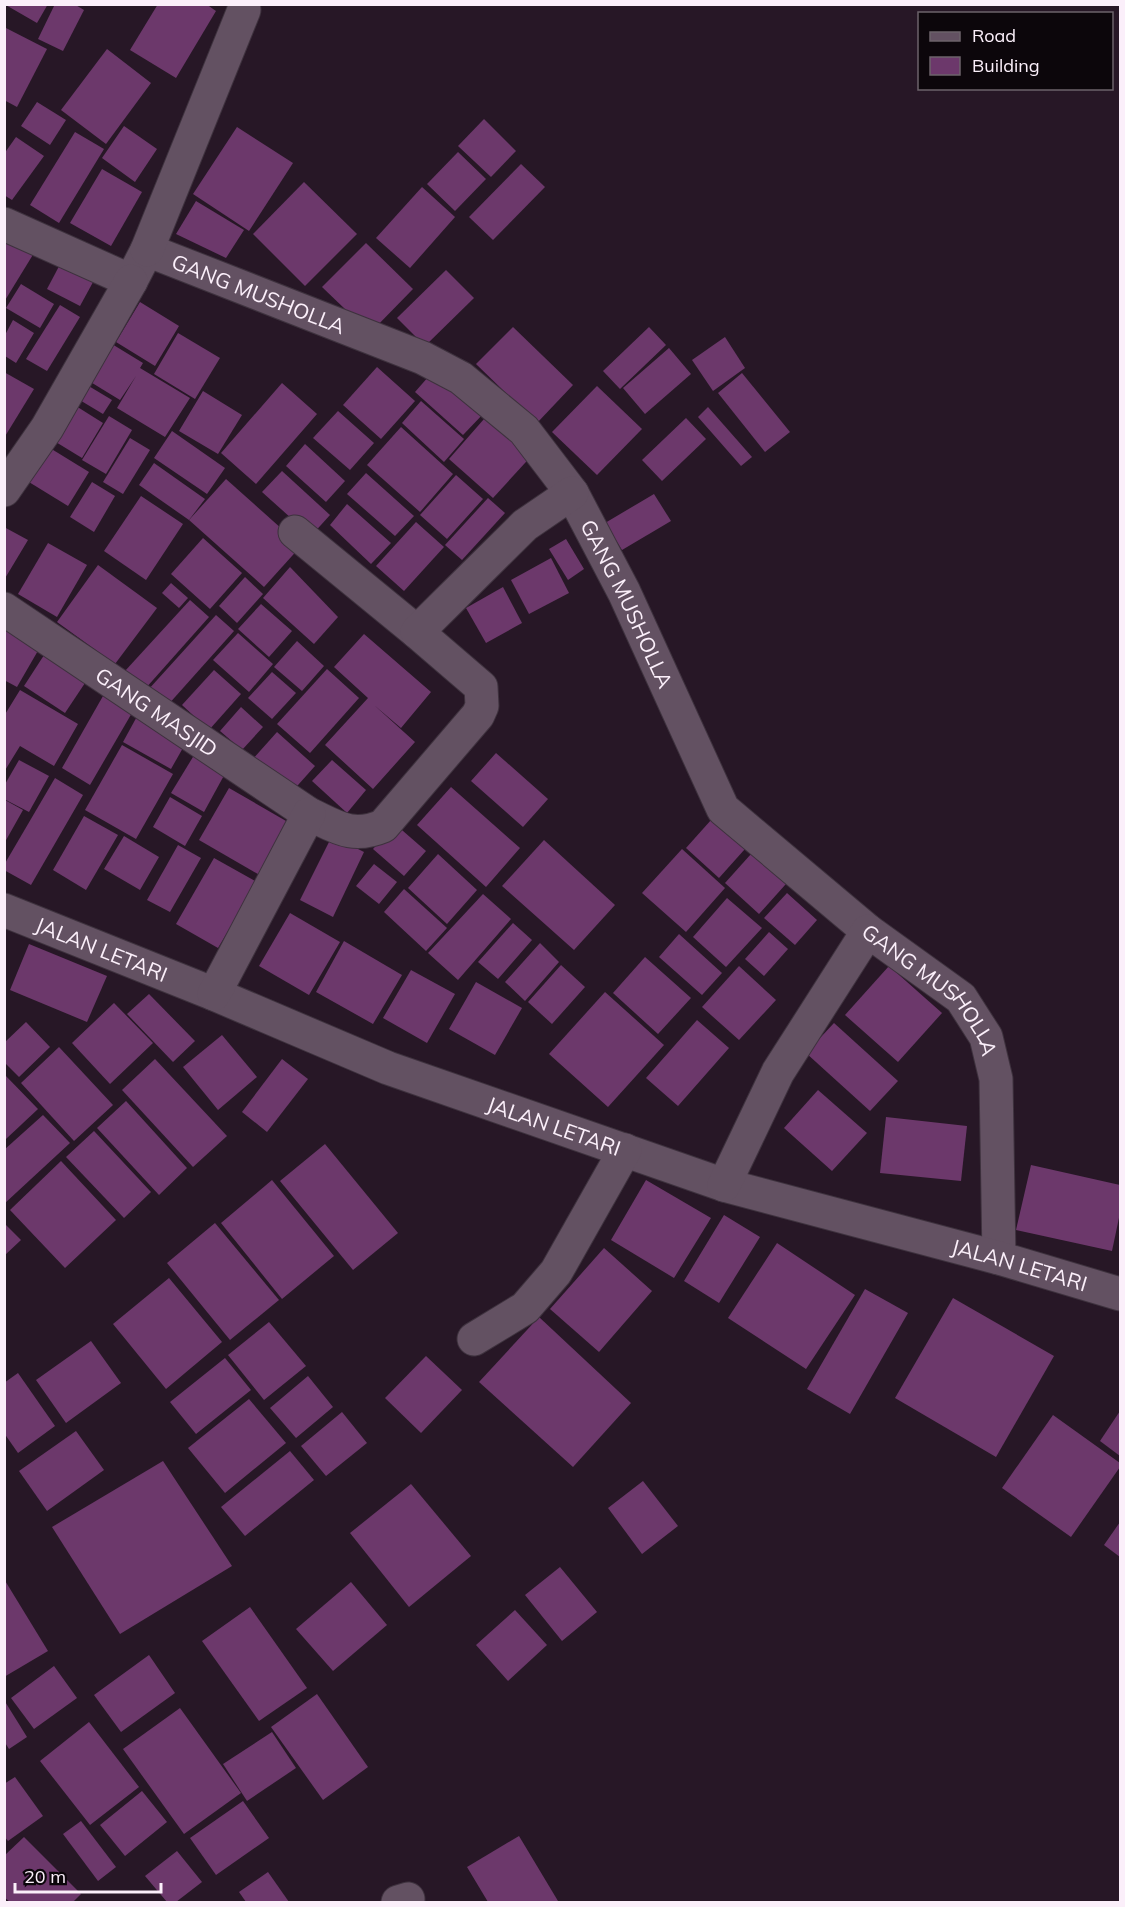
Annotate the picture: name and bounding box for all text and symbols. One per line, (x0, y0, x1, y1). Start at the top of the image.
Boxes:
legend (918, 12, 1113, 90)
text: Road (972, 24, 1016, 47)
text: Building (972, 54, 1040, 77)
street label: GANG MUSHOLLA (168, 248, 350, 340)
street label: GANG MUSHOLLA (575, 515, 679, 692)
street label: GANG MASJID (91, 661, 223, 762)
street label: JALAN LETARI (32, 911, 171, 987)
street label: GANG MUSHOLLA (857, 918, 1003, 1059)
street label: JALAN LETARI (484, 1090, 624, 1161)
street label: JALAN LETARI (949, 1233, 1090, 1297)
scale bar (15, 1856, 160, 1894)
text: 20 m (24, 1865, 66, 1888)

